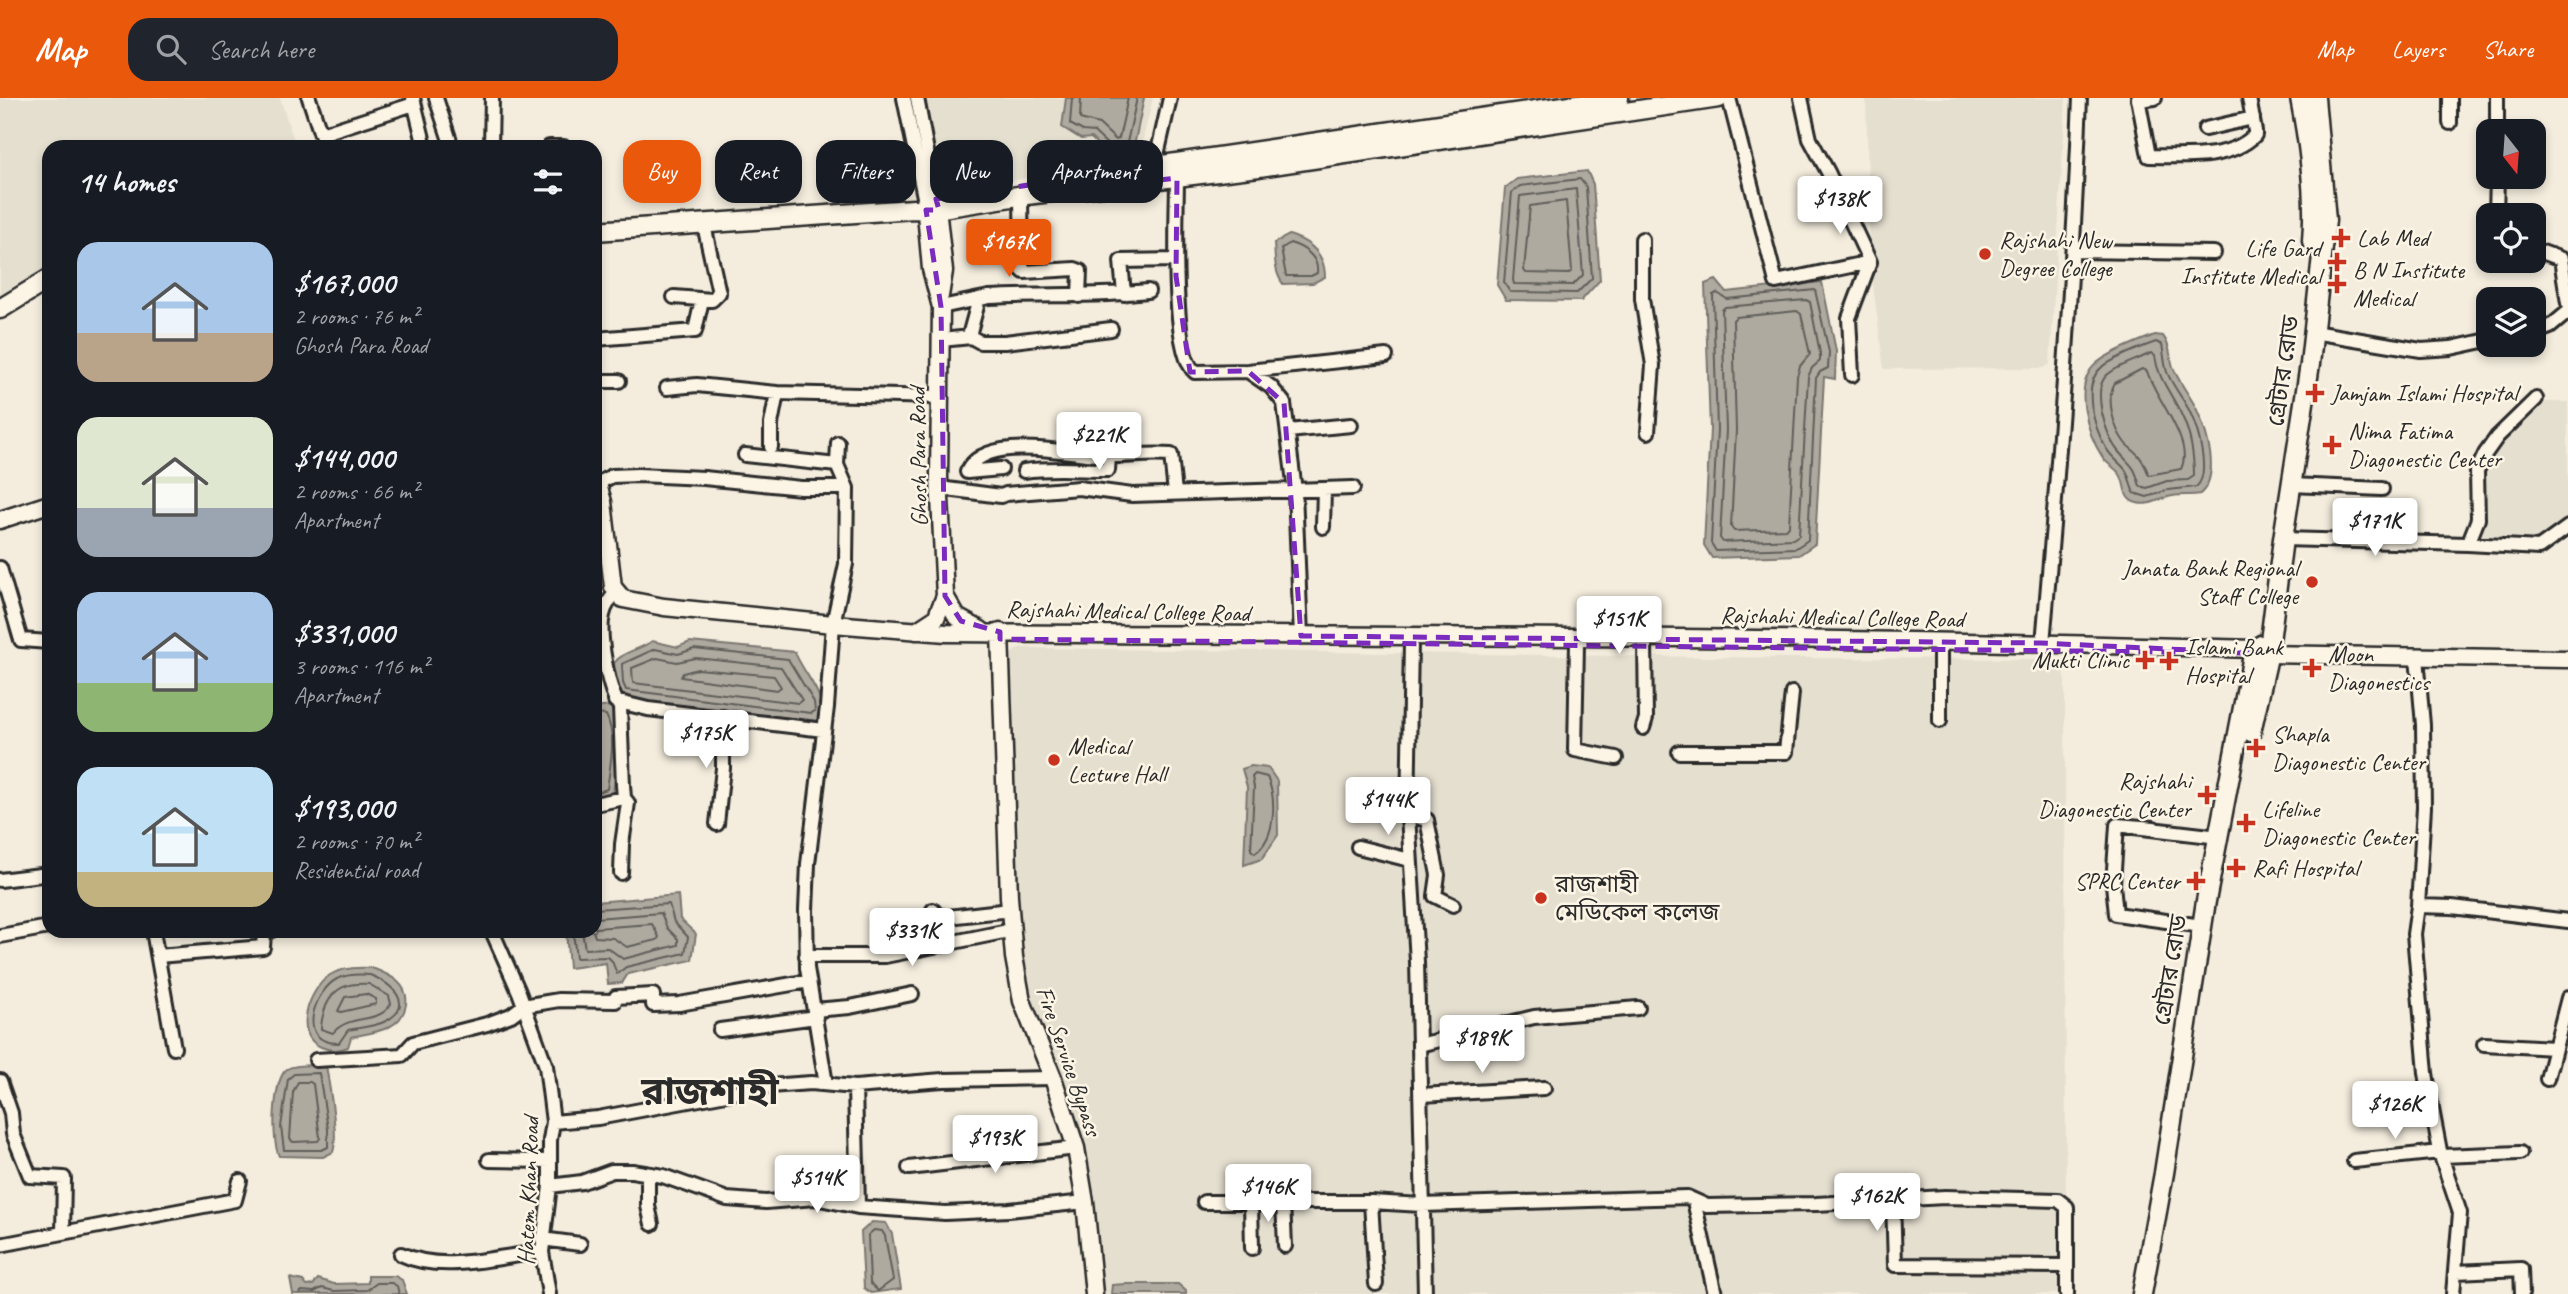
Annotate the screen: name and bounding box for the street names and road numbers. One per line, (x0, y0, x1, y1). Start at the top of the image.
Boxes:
street label: গ্রেটার রোড (2260, 313, 2306, 428)
street label: Ghosh Para Road (902, 383, 934, 527)
street label: Rajshahi Medical College Road (1006, 594, 1254, 628)
street label: Rajshahi Medical College Road (1720, 600, 1968, 634)
street label: গ্রেটার রোড (2146, 912, 2194, 1027)
street label: Fire Service Bypass (1029, 982, 1109, 1142)
street label: Hatem Khan Road (510, 1113, 546, 1266)

